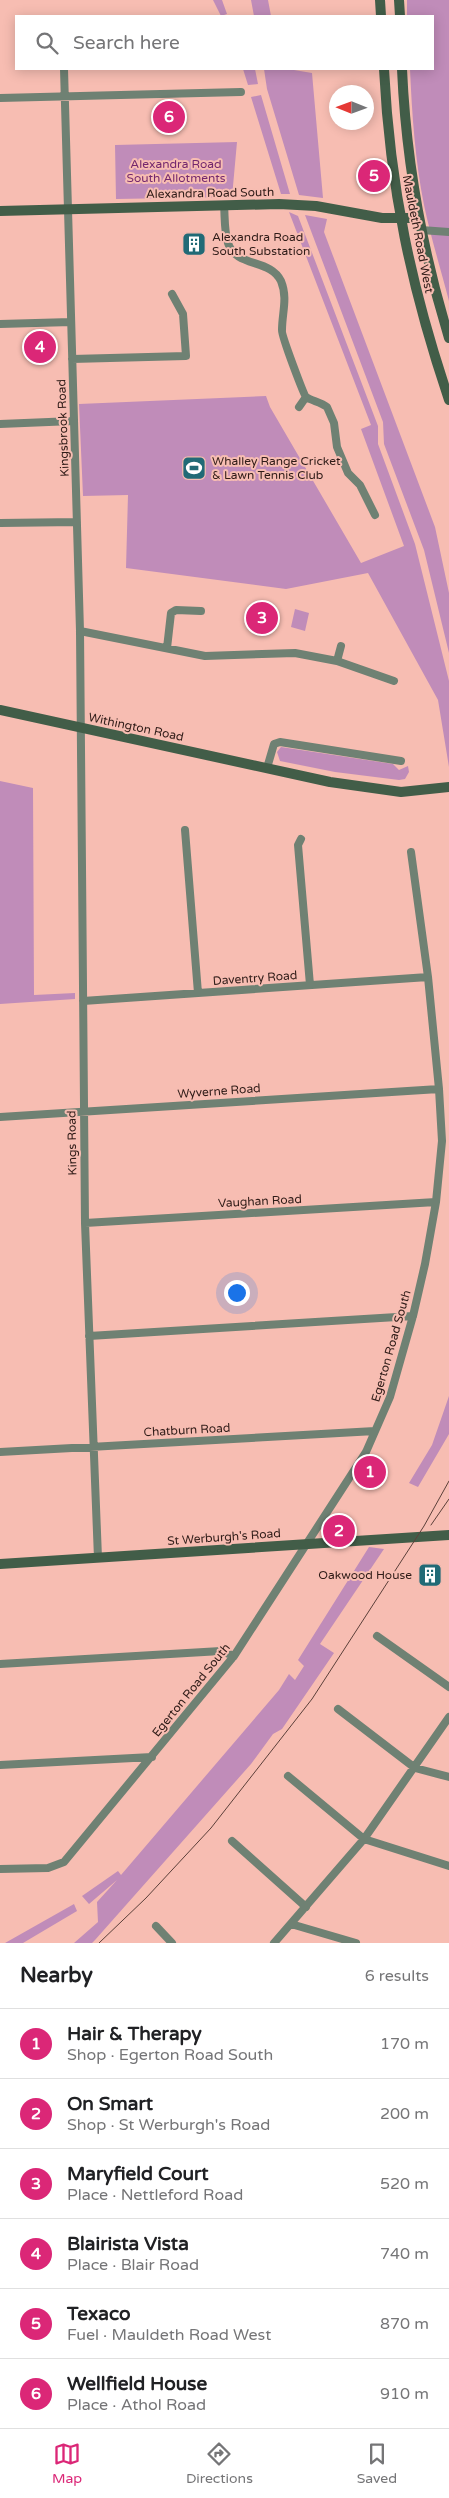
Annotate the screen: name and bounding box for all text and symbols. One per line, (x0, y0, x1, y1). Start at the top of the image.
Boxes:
search box (15, 15, 434, 70)
icon: search (33, 29, 61, 57)
text: Search here (73, 32, 180, 54)
north arrow (329, 85, 374, 130)
pin: 6 (153, 98, 185, 136)
park label: Alexandra Road South Allotments (126, 157, 226, 185)
pin: 5 (358, 157, 390, 195)
street label: Mauldeth Road West (400, 174, 436, 295)
street label: Alexandra Road South (146, 185, 274, 201)
place label: Alexandra Road South Substation (212, 230, 310, 258)
building icon: Alexandra Road South Substation (181, 231, 207, 257)
pin: 4 (24, 328, 56, 366)
street label: Kingsbrook Road (54, 379, 72, 477)
place label: Whalley Range Cricket & Lawn Tennis Club (212, 454, 341, 482)
sports icon: Whalley Range Cricket & Lawn Tennis Club (181, 455, 207, 481)
pin: 3 (246, 599, 278, 637)
street label: Withington Road (87, 710, 185, 744)
street label: Daventry Road (212, 968, 298, 988)
street label: Wyverne Road (177, 1081, 261, 1101)
street label: Kings Road (64, 1110, 80, 1176)
street label: Vaughan Road (218, 1192, 302, 1210)
your location (224, 1280, 250, 1306)
street label: Egerton Road South (368, 1288, 414, 1404)
street label: Chatburn Road (143, 1421, 231, 1439)
pin: 1 (354, 1453, 386, 1491)
pin: 2 (323, 1512, 355, 1550)
street label: St Werburgh's Road (167, 1526, 281, 1548)
building icon: Oakwood House (417, 1562, 443, 1588)
place label: Oakwood House (318, 1568, 412, 1582)
street label: Egerton Road South (149, 1641, 233, 1739)
text: Nearby (20, 1963, 93, 1988)
text: 6 results (365, 1966, 429, 1986)
text: Hair & Therapy (67, 2023, 202, 2045)
text: 1 (31, 2034, 41, 2054)
text: 170 m (380, 2034, 429, 2054)
text: Shop · Egerton Road South (67, 2045, 273, 2065)
text: On Smart (67, 2093, 153, 2115)
text: 2 (31, 2104, 41, 2124)
text: 200 m (380, 2104, 429, 2124)
text: Shop · St Werburgh's Road (67, 2115, 270, 2135)
text: Maryfield Court (67, 2163, 209, 2185)
text: 3 (31, 2174, 41, 2194)
text: 520 m (380, 2174, 429, 2194)
text: Place · Nettleford Road (67, 2185, 243, 2205)
text: Blairista Vista (67, 2233, 189, 2255)
text: 4 (31, 2244, 41, 2264)
text: 740 m (380, 2244, 429, 2264)
text: Place · Blair Road (67, 2255, 199, 2275)
text: Texaco (67, 2303, 131, 2325)
text: 5 (31, 2314, 41, 2334)
text: 870 m (380, 2314, 429, 2334)
text: Fuel · Mauldeth Road West (67, 2325, 271, 2345)
text: Wellfield House (67, 2373, 207, 2395)
text: 6 (31, 2384, 41, 2404)
text: 910 m (380, 2384, 429, 2404)
text: Place · Athol Road (67, 2395, 206, 2415)
tab: Map (52, 2440, 82, 2487)
tab: Directions (186, 2440, 253, 2487)
tab: Saved (357, 2440, 397, 2487)

